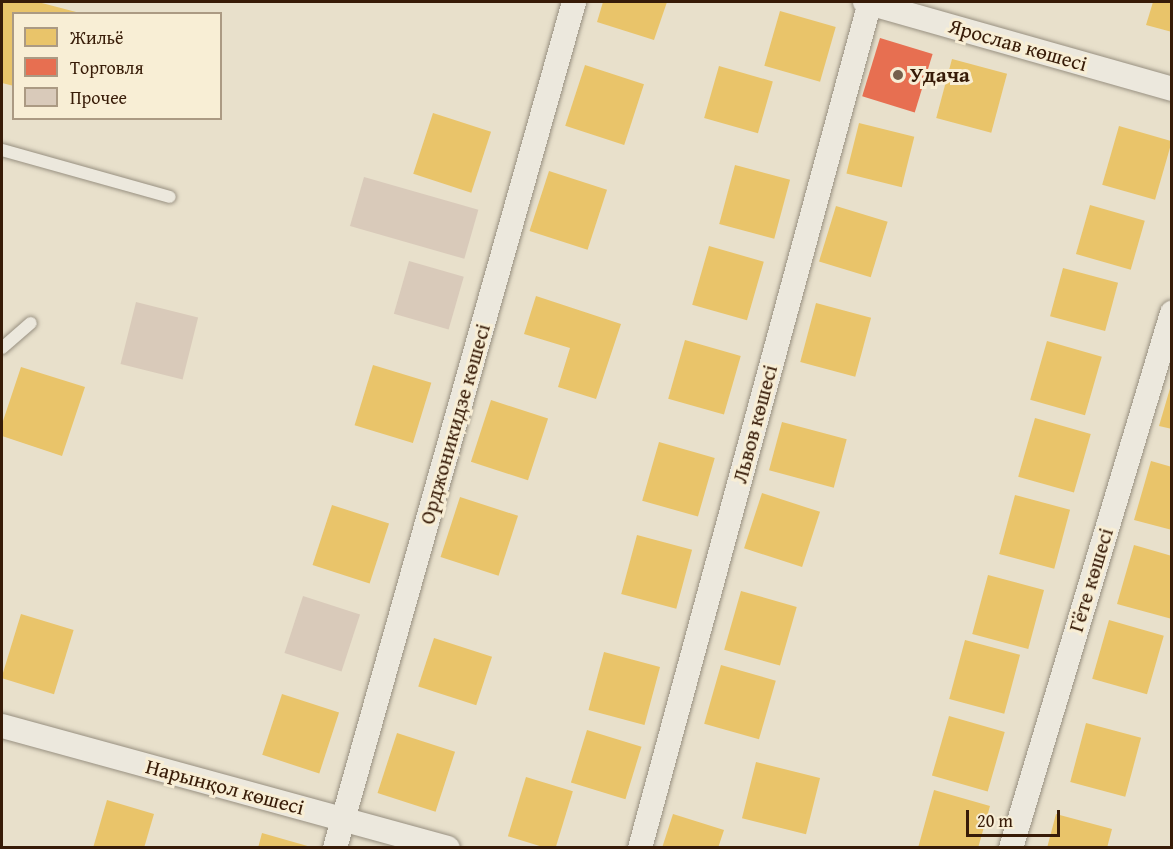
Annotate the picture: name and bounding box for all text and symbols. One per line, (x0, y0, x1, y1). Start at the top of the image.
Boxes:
legend (12, 12, 222, 120)
street label: Ярослав көшесі (946, 13, 1090, 77)
text: Жильё (70, 24, 124, 51)
text: Торговля (70, 54, 144, 81)
place label: Удача (910, 62, 970, 88)
marker: Удача (891, 68, 905, 82)
text: Прочее (70, 84, 127, 111)
street label: Орджоникидзе көшесі (414, 321, 496, 527)
street label: Львов көшесі (727, 362, 783, 486)
street label: Гёте көшесі (1063, 525, 1119, 635)
street label: Нарынқол көшесі (143, 754, 307, 820)
scale bar (969, 798, 1064, 836)
text: 20 m (977, 807, 1013, 834)

